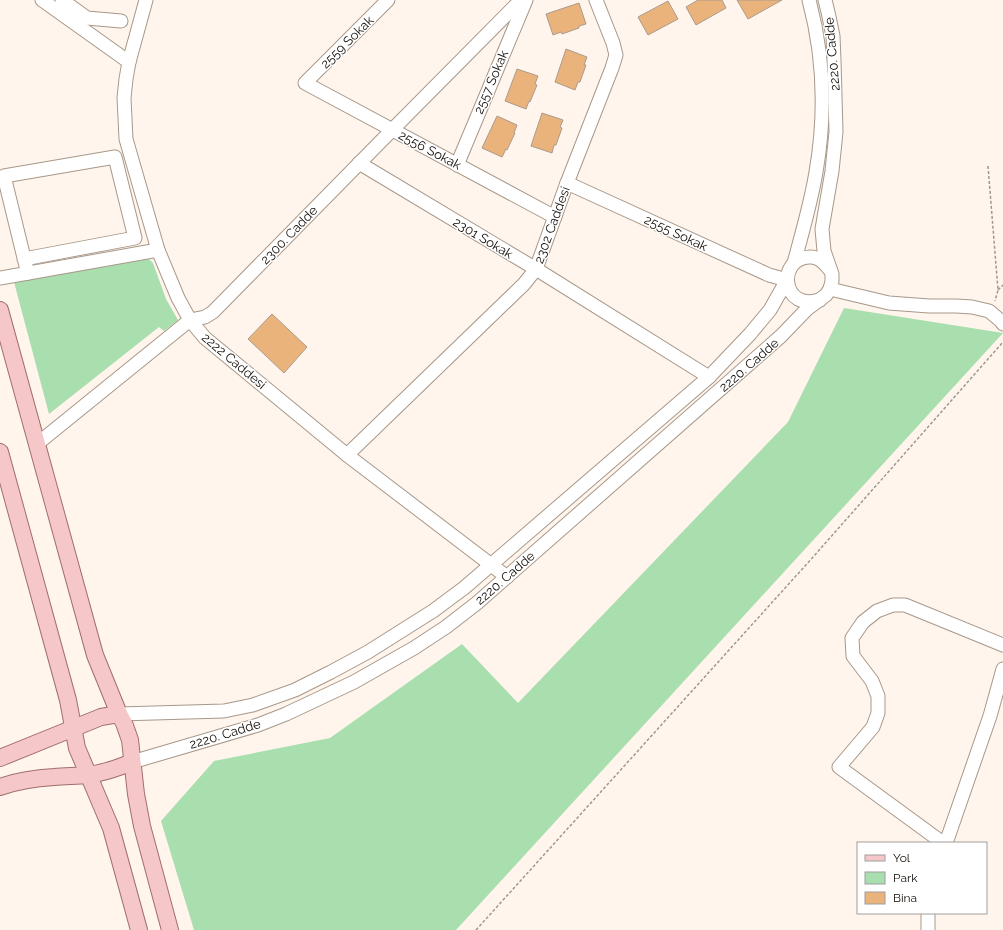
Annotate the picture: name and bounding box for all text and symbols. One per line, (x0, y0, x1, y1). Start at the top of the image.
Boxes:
street label: 2559 Sokak (318, 12, 377, 71)
street label: 2220. Cadde (821, 16, 843, 91)
street label: 2557 Sokak (471, 48, 511, 116)
street label: 2556 Sokak (396, 127, 464, 173)
street label: 2302 Caddesi (531, 185, 573, 265)
street label: 2300. Cadde (257, 202, 321, 267)
street label: 2555 Sokak (642, 212, 710, 254)
street label: 2301 Sokak (450, 214, 516, 262)
street label: 2222 Caddesi (199, 330, 269, 392)
street label: 2220. Cadde (716, 335, 782, 395)
street label: 2220. Cadde (472, 548, 538, 608)
street label: 2220. Cadde (187, 716, 263, 752)
legend (857, 842, 987, 914)
text: Yol (893, 851, 911, 865)
text: Park (893, 871, 918, 885)
text: Bina (893, 891, 917, 905)

